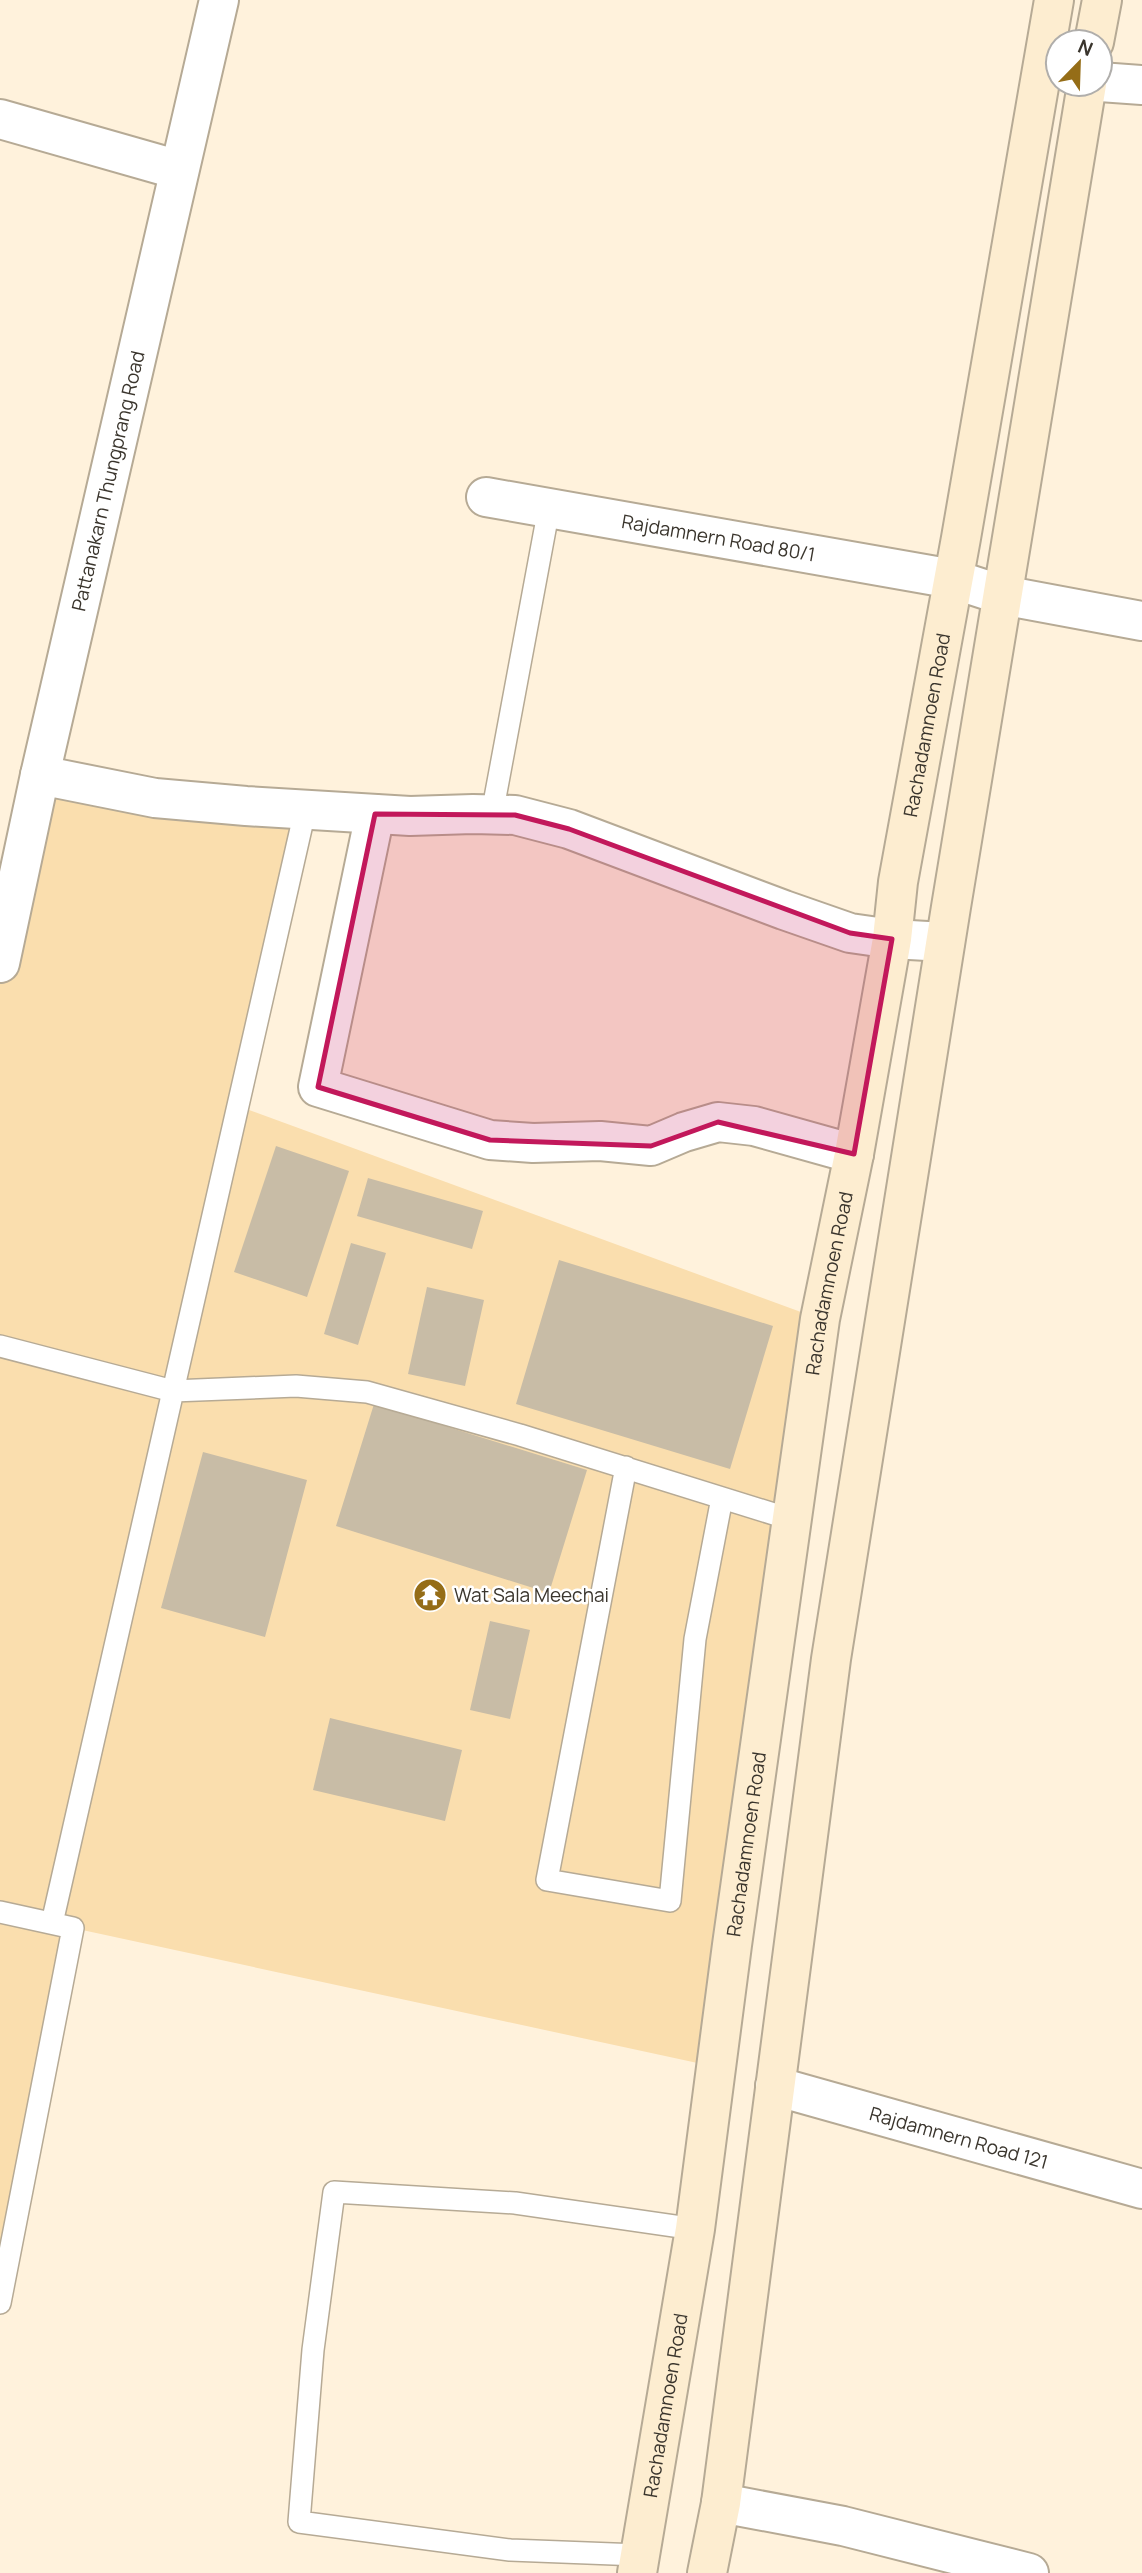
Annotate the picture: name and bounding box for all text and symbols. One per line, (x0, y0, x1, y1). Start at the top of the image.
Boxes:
north arrow (1044, 28, 1114, 98)
text: N (1074, 33, 1097, 62)
street label: Pattanakarn Thungprang Road (65, 348, 151, 614)
street label: Rajdamnern Road 80/1 (620, 508, 817, 568)
street label: Rachadamnoen Road (897, 631, 956, 819)
street label: Rachadamnoen Road (799, 1189, 859, 1377)
temple icon: Wat Sala Meechai (411, 1576, 449, 1614)
place label: Wat Sala Meechai (454, 1582, 609, 1608)
street label: Rachadamnoen Road (720, 1750, 772, 1938)
street label: Rajdamnern Road 121 (867, 2100, 1051, 2175)
street label: Rachadamnoen Road (637, 2311, 694, 2499)

